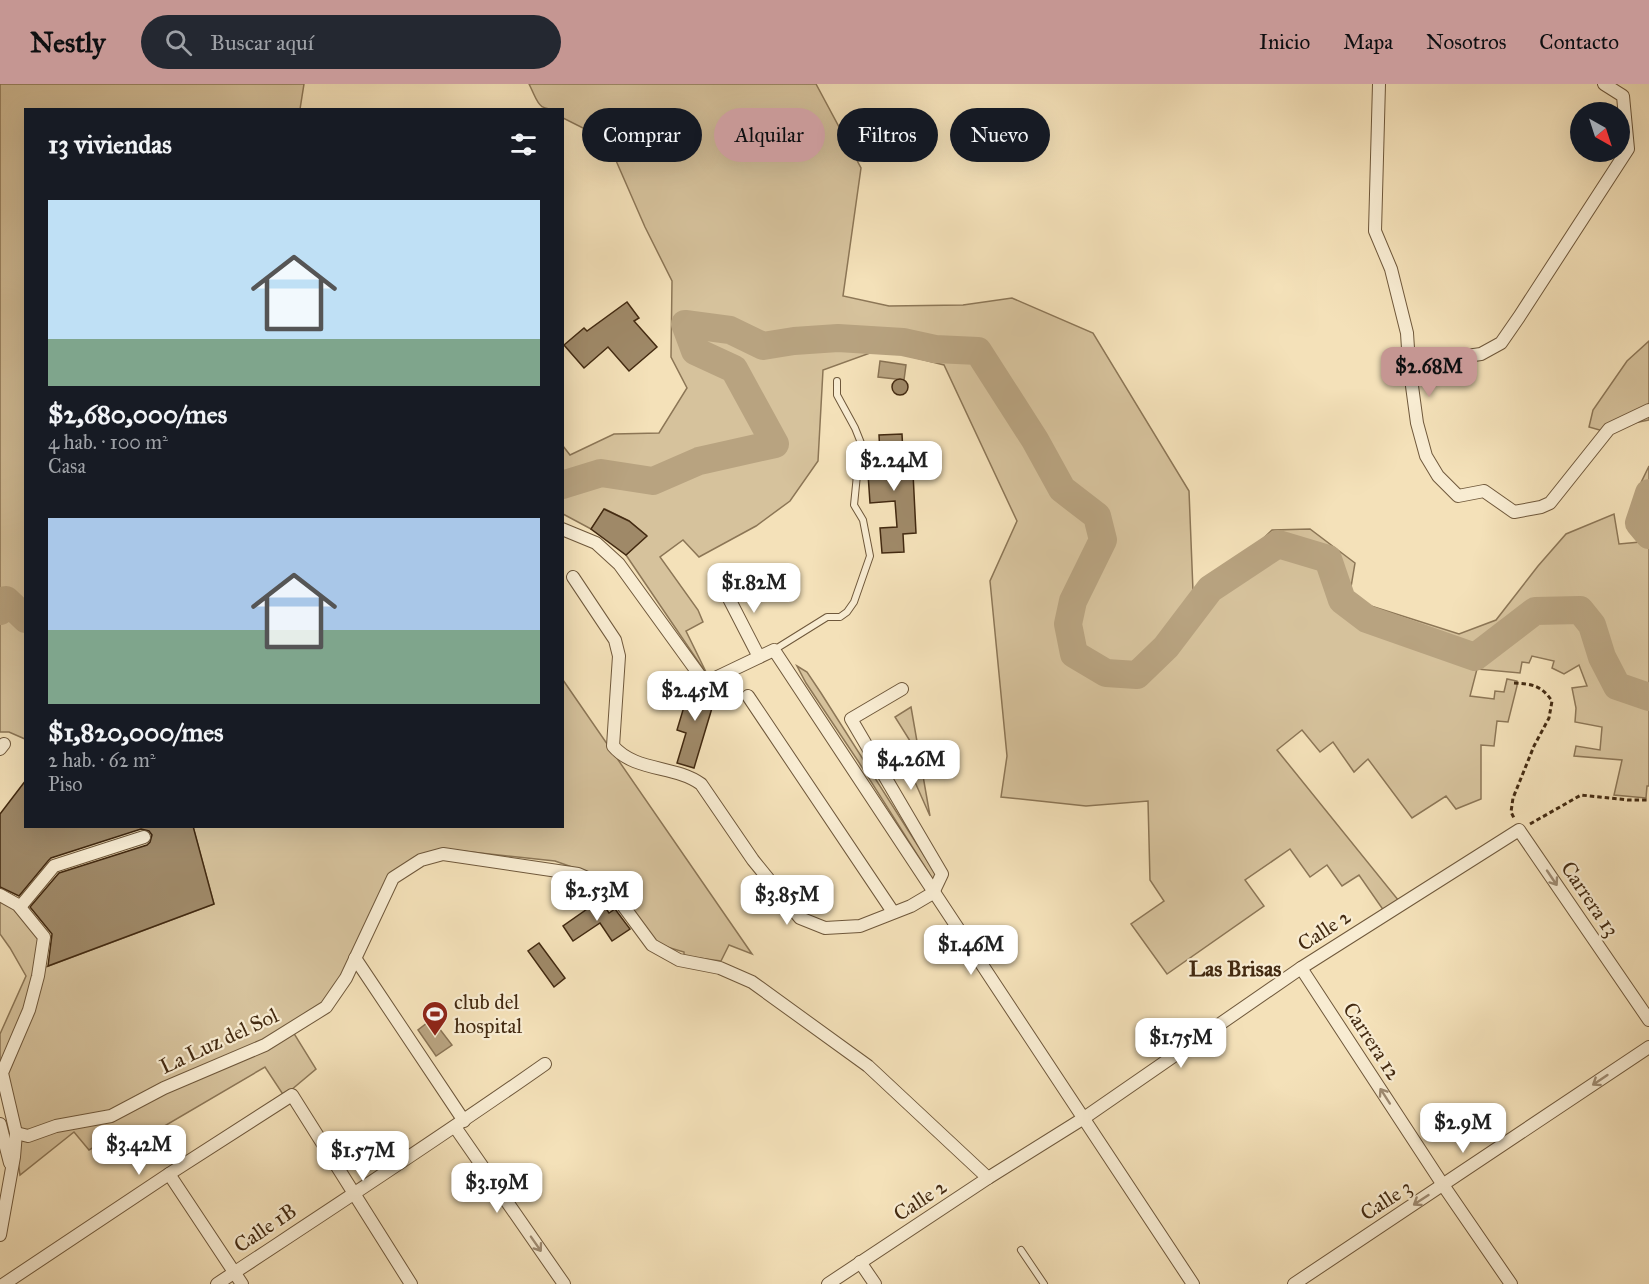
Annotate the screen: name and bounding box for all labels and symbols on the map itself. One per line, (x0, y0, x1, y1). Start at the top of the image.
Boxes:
north arrow (1570, 102, 1630, 162)
pin: $2.68M (1380, 347, 1478, 398)
pin: $2.24M (845, 441, 943, 492)
pin: $1.82M (705, 563, 803, 614)
pin: $2.45M (646, 671, 744, 722)
pin: $4.26M (862, 740, 960, 791)
street label: Carrera 13 (1555, 856, 1625, 942)
one-way arrow (1546, 869, 1558, 886)
pin: $2.53M (548, 871, 646, 922)
pin: $3.85M (738, 875, 836, 926)
street label: Calle 2 (1293, 903, 1356, 957)
pin: $1.46M (922, 925, 1020, 976)
district label: Las Brisas (1189, 955, 1281, 982)
place label: club del hospital (454, 989, 522, 1039)
street label: Carrera 12 (1337, 997, 1407, 1085)
sports icon: club del hospital (420, 999, 450, 1037)
street label: La Luz del Sol (156, 1002, 283, 1080)
pin: $1.75M (1132, 1018, 1230, 1069)
one-way arrow (1593, 1074, 1609, 1086)
one-way arrow (1378, 1087, 1391, 1104)
pin: $2.9M (1421, 1103, 1505, 1154)
pin: $3.42M (90, 1125, 188, 1176)
pin: $1.57M (314, 1131, 412, 1182)
pin: $3.19M (448, 1163, 546, 1214)
street label: Calle 2 (889, 1173, 952, 1227)
street label: Calle 3 (1355, 1174, 1417, 1226)
one-way arrow (1413, 1194, 1430, 1206)
street label: Calle 1B (229, 1198, 301, 1258)
one-way arrow (530, 1236, 542, 1252)

